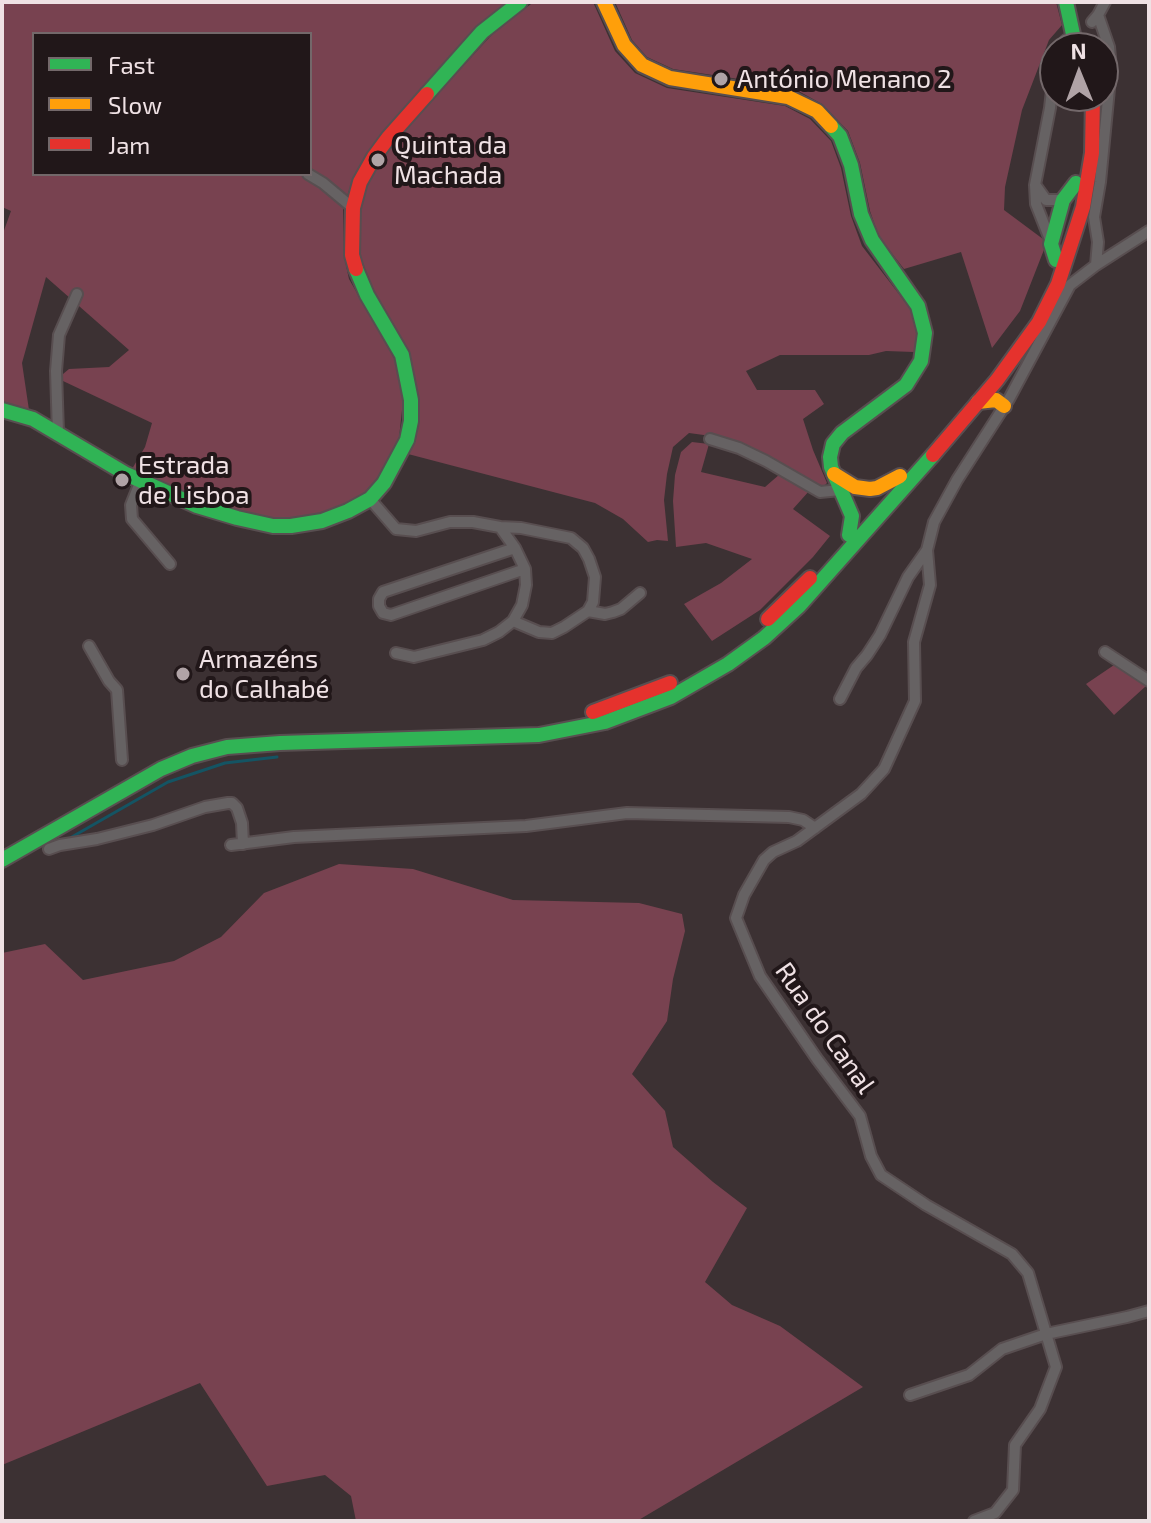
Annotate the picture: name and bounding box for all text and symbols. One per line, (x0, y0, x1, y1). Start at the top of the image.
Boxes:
legend (32, 32, 312, 176)
north arrow (1039, 32, 1119, 112)
text: N (1070, 37, 1087, 63)
text: Fast (108, 50, 155, 79)
place label: António Menano 2 (737, 63, 951, 95)
marker: António Menano 2 (712, 70, 730, 88)
text: Slow (108, 90, 162, 119)
place label: Quinta da Machada (394, 129, 507, 190)
text: Jam (108, 130, 150, 159)
marker: Quinta da Machada (369, 151, 387, 169)
place label: Estrada de Lisboa (138, 449, 250, 510)
marker: Estrada de Lisboa (113, 471, 131, 489)
place label: Armazéns do Calhabé (199, 643, 329, 704)
marker: Armazéns do Calhabé (174, 665, 192, 683)
street label: Rua do Canal (768, 957, 882, 1099)

